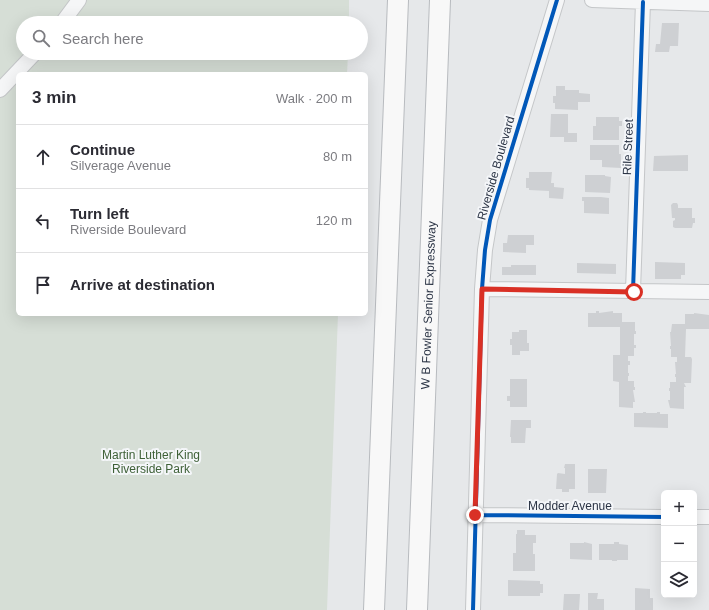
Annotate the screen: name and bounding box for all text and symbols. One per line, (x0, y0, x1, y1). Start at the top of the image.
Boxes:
search box (16, 16, 368, 60)
icon: search (30, 27, 52, 49)
text: Search here (62, 30, 144, 47)
text: 3 min (32, 88, 76, 107)
text: Walk · 200 m (276, 91, 352, 106)
street label: Riverside Boulevard (474, 114, 518, 222)
street label: Rile Street (620, 118, 636, 175)
text: Continue (70, 141, 135, 158)
icon: ahead (32, 146, 54, 168)
text: 80 m (323, 149, 352, 164)
text: Silverage Avenue (70, 158, 171, 173)
text: Turn left (70, 205, 129, 222)
icon: left (32, 210, 54, 232)
text: 120 m (316, 213, 352, 228)
street label: W B Fowler Senior Expressway (418, 221, 439, 390)
text: Riverside Boulevard (70, 222, 186, 237)
icon: arrive (32, 274, 54, 296)
text: Arrive at destination (70, 276, 215, 293)
route start (625, 283, 643, 301)
park label: Martin Luther King Riverside Park (102, 448, 200, 476)
map controls (661, 490, 697, 598)
button: + (661, 490, 697, 526)
street label: Modder Avenue (528, 499, 612, 513)
route end (466, 506, 484, 524)
button: − (661, 526, 697, 562)
button: layers (661, 562, 697, 598)

